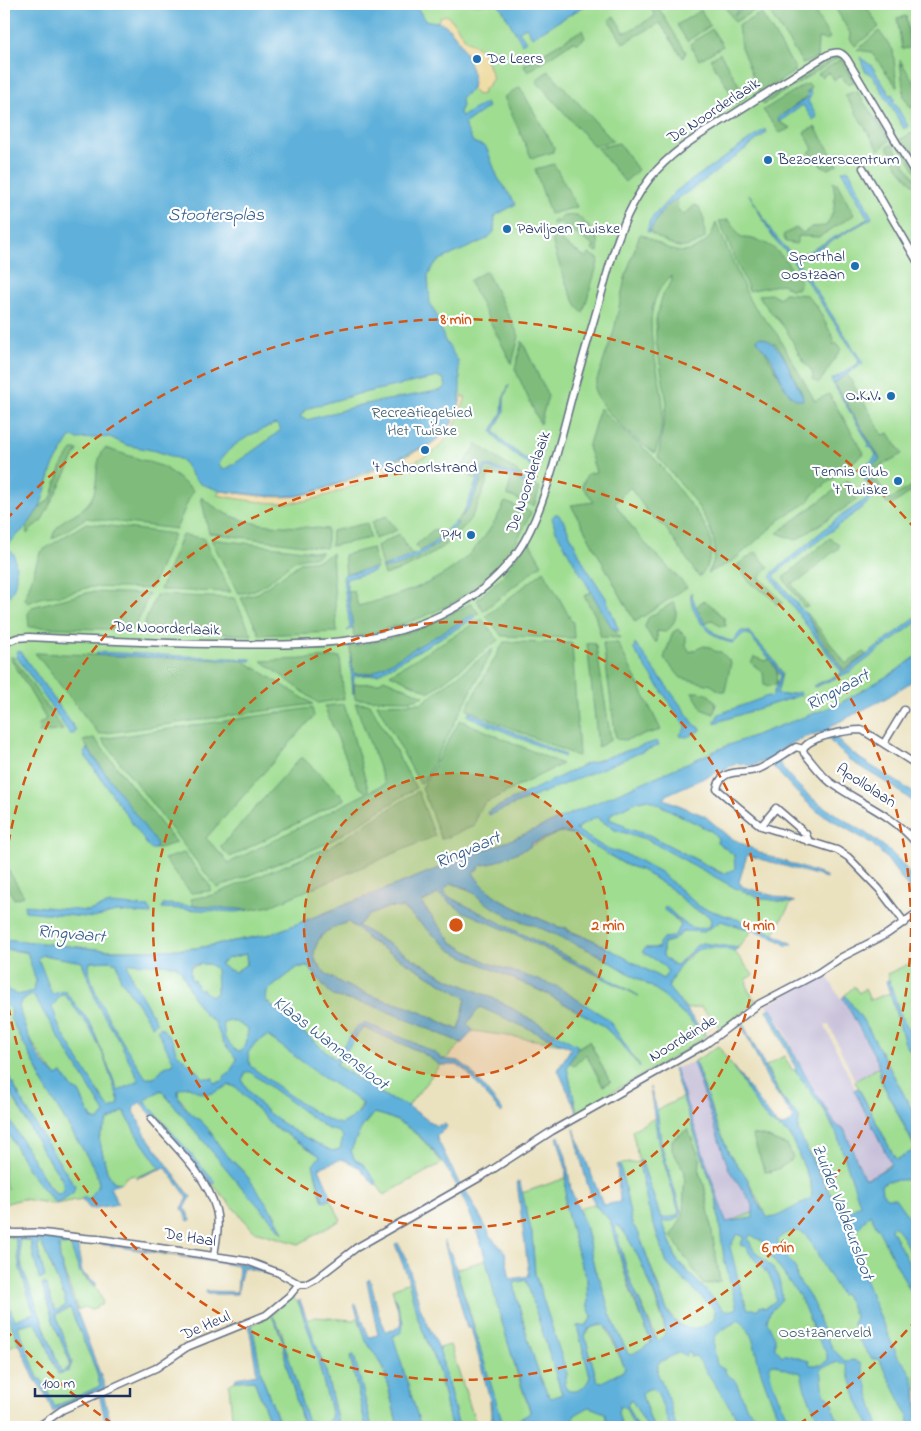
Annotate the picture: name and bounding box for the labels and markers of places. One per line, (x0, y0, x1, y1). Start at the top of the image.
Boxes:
place label: De Leers (486, 47, 543, 71)
marker: De Leers (471, 53, 483, 65)
place label: Bezoekerscentrum (777, 148, 899, 172)
marker: Bezoekerscentrum (762, 154, 774, 166)
place label: Paviljoen Twiske (517, 217, 621, 241)
marker: Paviljoen Twiske (501, 223, 513, 235)
place label: Sporthal Oostzaan (781, 245, 845, 287)
marker: Sporthal Oostzaan (849, 260, 861, 272)
place label: O.K.V. (845, 384, 881, 408)
marker: O.K.V. (885, 390, 897, 402)
marker: 't Schoorlstrand (419, 444, 431, 456)
place label: 't Schoorlstrand (373, 456, 477, 480)
place label: Tennis Club 't Twiske (812, 460, 889, 502)
marker: Tennis Club 't Twiske (892, 475, 904, 487)
place label: P14 (441, 523, 461, 547)
marker: P14 (465, 529, 477, 541)
centre of rings (447, 916, 465, 934)

